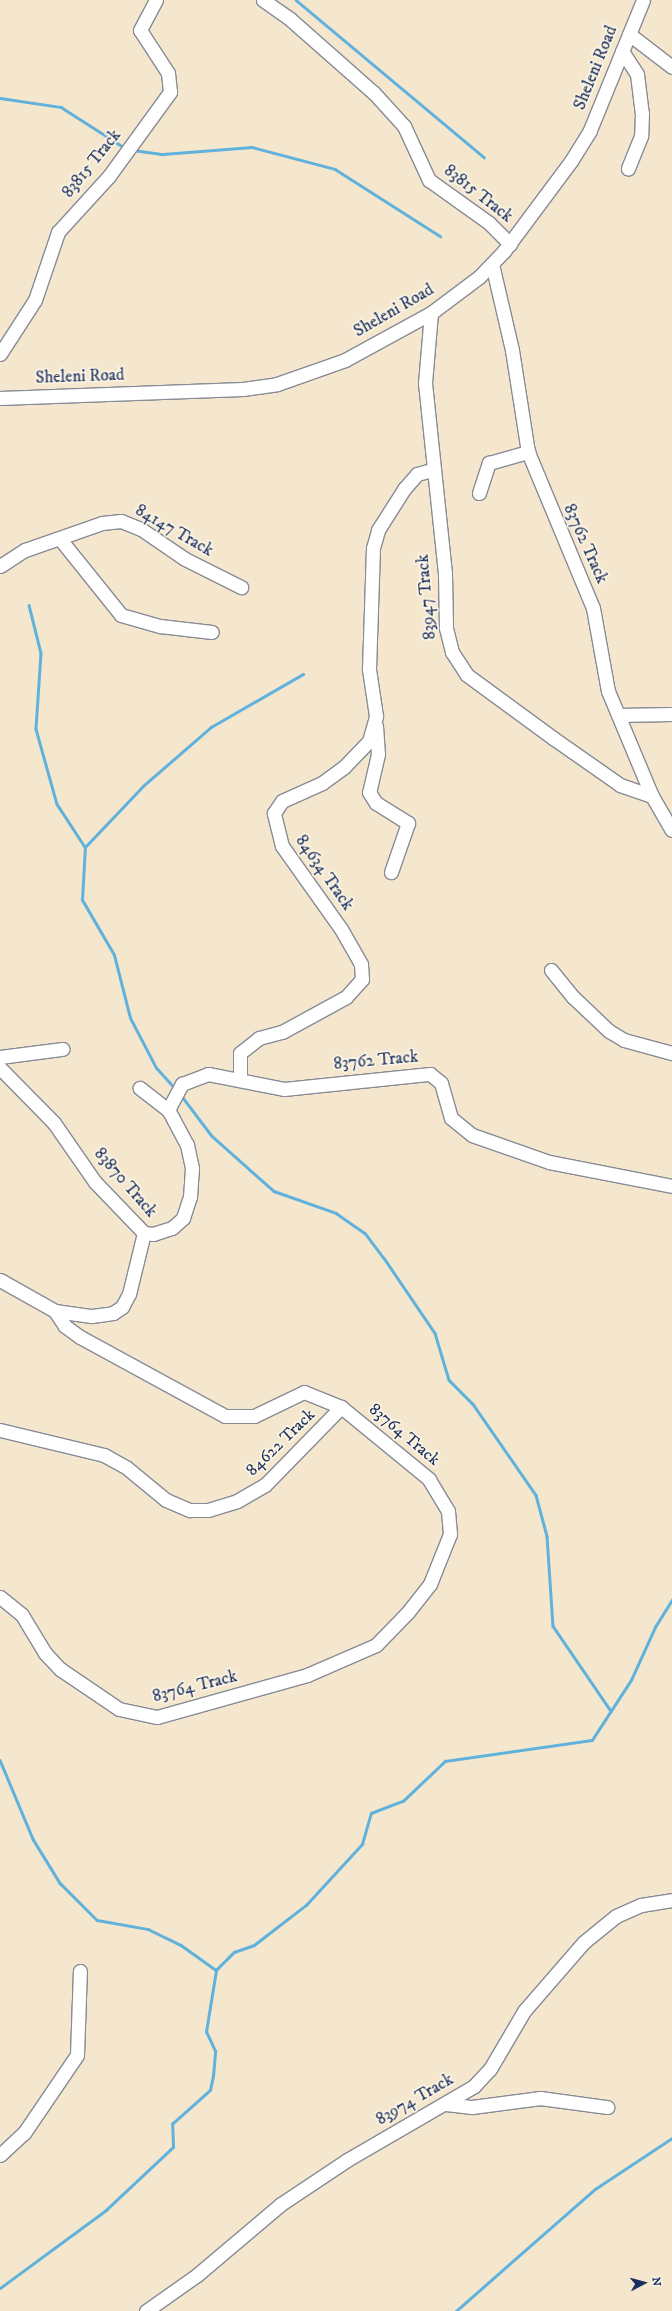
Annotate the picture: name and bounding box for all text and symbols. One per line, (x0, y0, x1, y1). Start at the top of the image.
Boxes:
street label: Sheleni Road (570, 23, 622, 113)
street label: 83815 Track (58, 126, 126, 202)
street label: 83815 Track (439, 161, 517, 227)
street label: Sheleni Road (350, 280, 438, 342)
street label: Sheleni Road (35, 365, 125, 389)
street label: 84147 Track (131, 500, 217, 562)
street label: 83762 Track (558, 501, 612, 587)
street label: 83947 Track (413, 553, 441, 641)
street label: 84634 Track (291, 831, 357, 915)
street label: 83762 Track (333, 1047, 419, 1075)
street label: 83870 Track (89, 1144, 161, 1222)
street label: 83764 Track (364, 1399, 444, 1471)
street label: 84622 Track (242, 1405, 320, 1481)
street label: 83764 Track (151, 1667, 239, 1707)
street label: 83974 Track (373, 2070, 457, 2130)
north arrow (624, 2263, 664, 2303)
text: N (649, 2277, 663, 2287)

